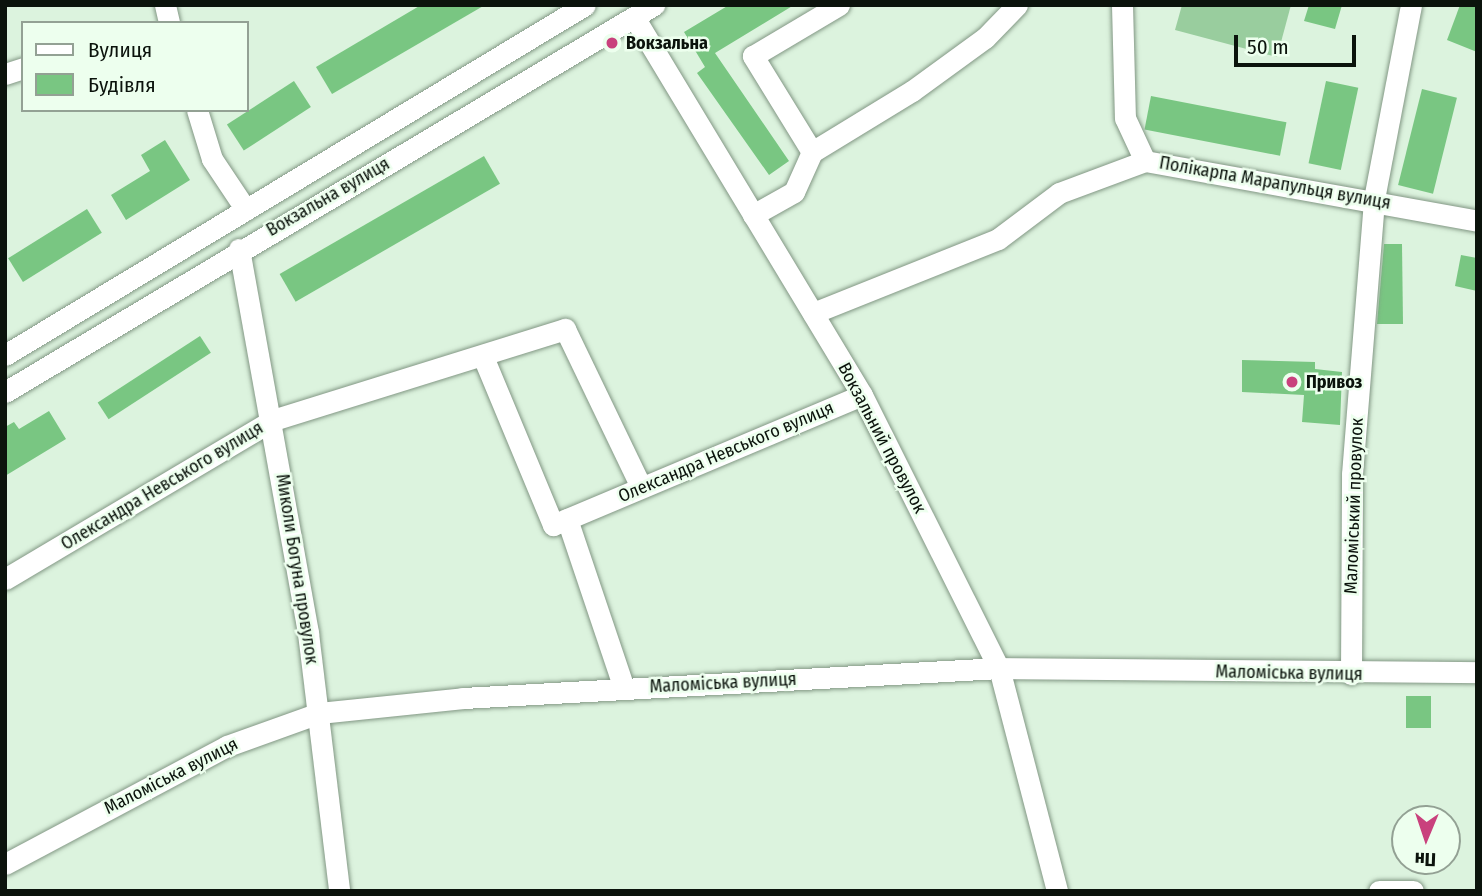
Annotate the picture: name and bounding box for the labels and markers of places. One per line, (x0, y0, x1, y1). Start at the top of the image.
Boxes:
place label: Вокзальна (626, 32, 708, 54)
marker: Вокзальна (604, 35, 620, 51)
place label: Привоз (1306, 371, 1362, 393)
marker: Привоз (1284, 374, 1300, 390)

